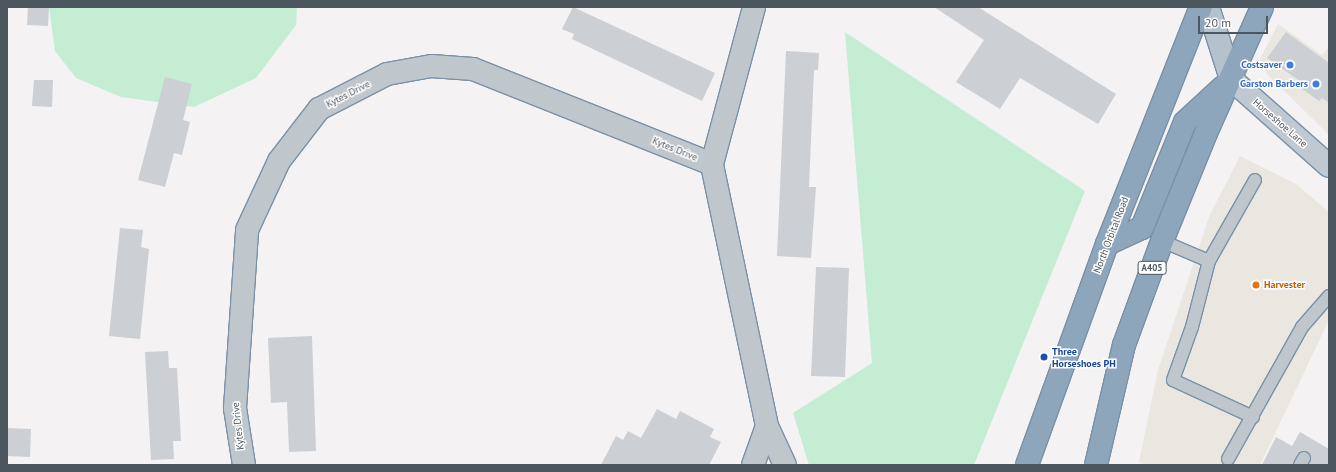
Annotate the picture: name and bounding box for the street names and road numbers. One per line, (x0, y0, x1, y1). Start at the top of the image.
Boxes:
street label: Kytes Drive (324, 78, 372, 110)
street label: Horseshoe Lane (1250, 96, 1310, 150)
street label: Kytes Drive (651, 134, 699, 164)
street label: North Orbital Road (1091, 195, 1131, 275)
road number: A405 (1137, 261, 1167, 275)
street label: Kytes Drive (230, 402, 246, 450)

